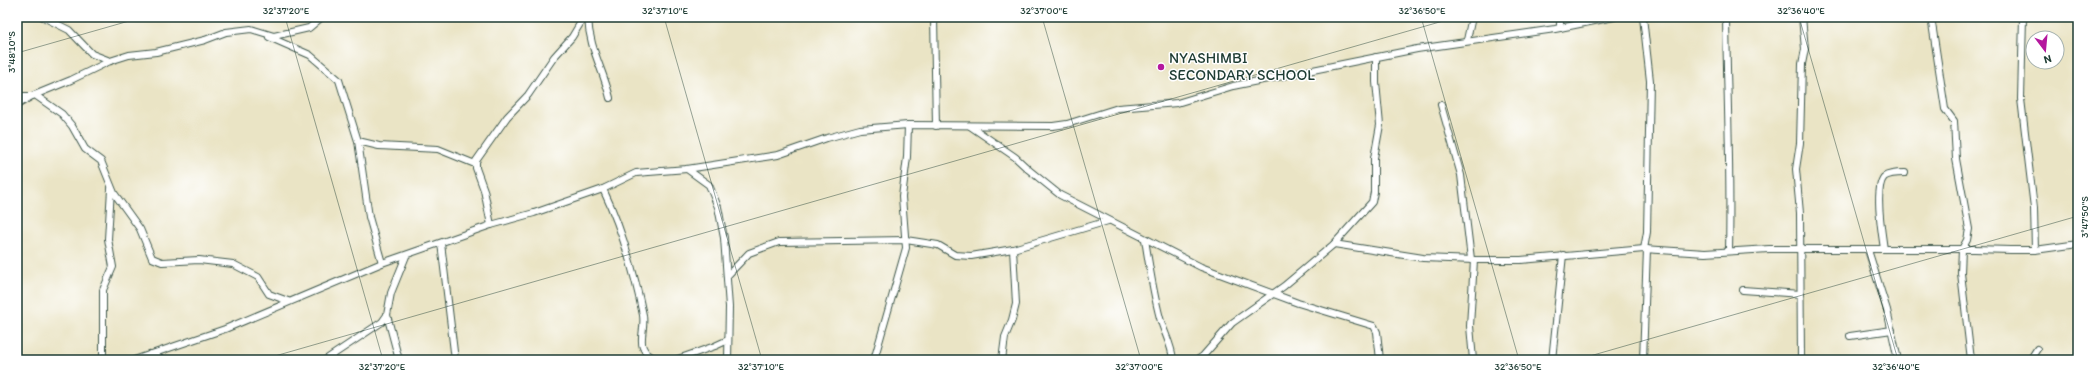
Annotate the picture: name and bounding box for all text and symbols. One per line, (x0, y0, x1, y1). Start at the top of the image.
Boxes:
text: 32°37'20"E (263, 4, 310, 17)
text: 32°37'10"E (642, 4, 688, 17)
text: 32°37'00"E (1020, 4, 1068, 17)
text: 32°36'50"E (1399, 4, 1446, 17)
text: 32°36'40"E (1777, 4, 1825, 17)
north arrow (2025, 30, 2065, 70)
text: 3°48'10"S (5, 31, 18, 73)
place label: NYASHIMBI SECONDARY SCHOOL (1169, 49, 1315, 84)
text: N (2042, 52, 2053, 66)
marker: NYASHIMBI SECONDARY SCHOOL (1156, 62, 1166, 72)
text: 3°47'50"S (2078, 196, 2091, 238)
text: 32°37'20"E (359, 360, 406, 373)
text: 32°37'10"E (738, 360, 784, 373)
text: 32°37'00"E (1115, 360, 1163, 373)
text: 32°36'50"E (1495, 360, 1542, 373)
text: 32°36'40"E (1872, 360, 1920, 373)

